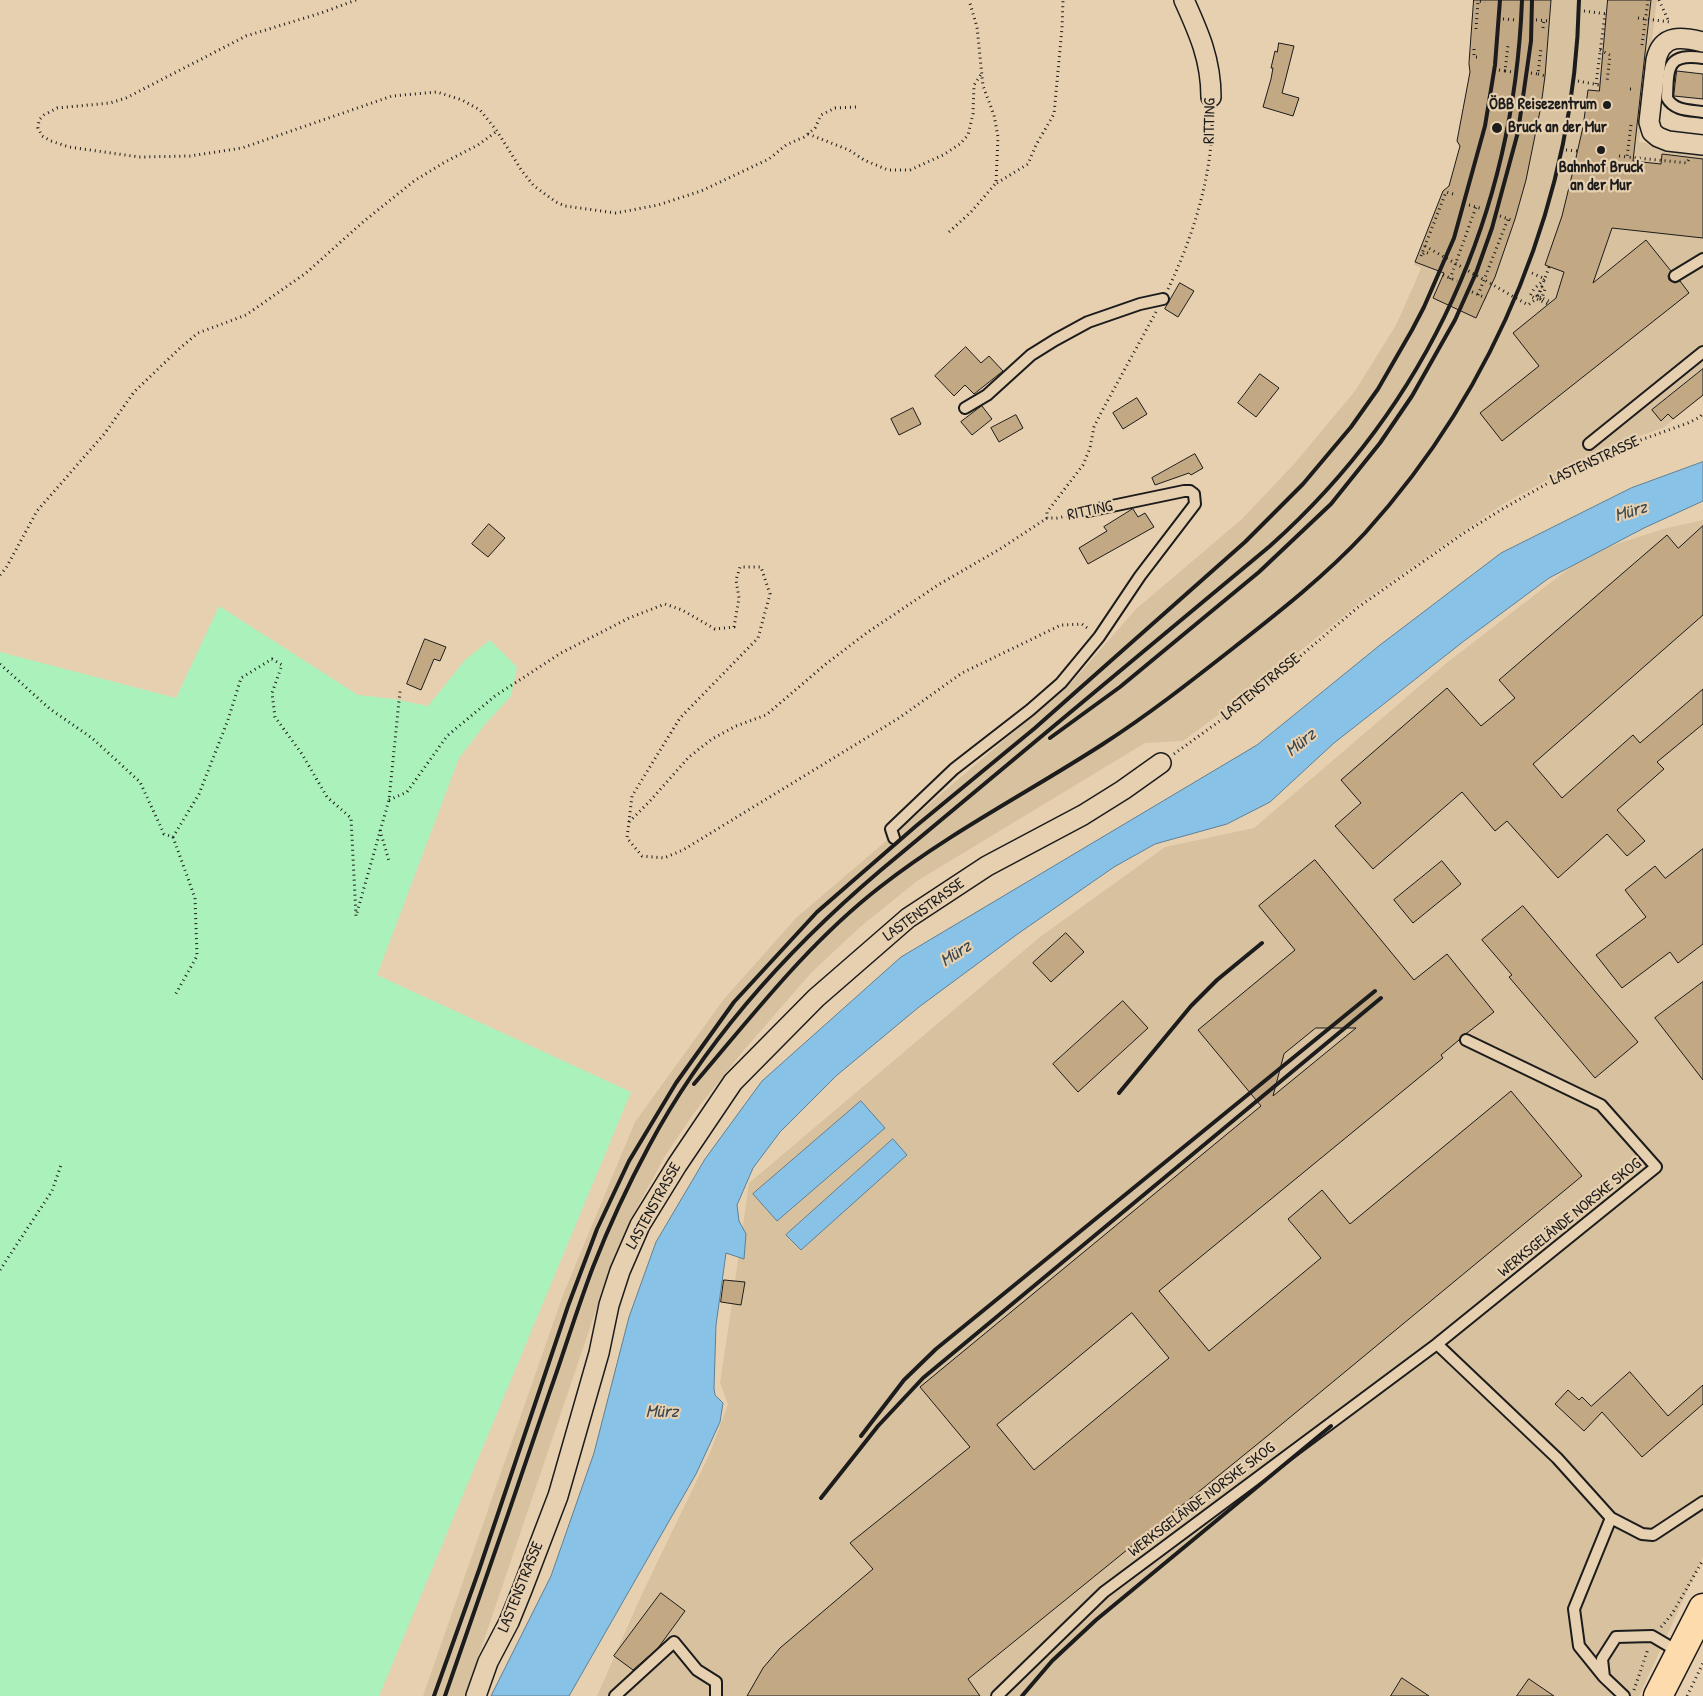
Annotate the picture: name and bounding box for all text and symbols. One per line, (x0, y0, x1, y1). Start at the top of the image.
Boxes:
place label: ÖBB Reisezentrum (1489, 95, 1597, 115)
street label: RITTING (1200, 98, 1220, 144)
marker: ÖBB Reisezentrum (1601, 99, 1613, 111)
place label: Bruck an der Mur (1508, 118, 1607, 138)
marker: Bruck an der Mur (1490, 121, 1504, 135)
marker: Bahnhof Bruck an der Mur (1595, 144, 1607, 156)
place label: Bahnhof Bruck an der Mur (1559, 158, 1643, 196)
street label: LASTENSTRASSE (1548, 432, 1642, 490)
street label: RITTING (1066, 497, 1114, 525)
water label: Mürz (1612, 497, 1650, 527)
street label: LASTENSTRASSE (1218, 649, 1304, 725)
water label: Mürz (1282, 724, 1320, 762)
street label: LASTENSTRASSE (880, 874, 968, 946)
water label: Mürz (936, 936, 976, 972)
street label: WERKSGELÄNDE NORSKE SKOG (1495, 1154, 1645, 1282)
street label: LASTENSTRASSE (622, 1159, 686, 1253)
water label: Mürz (646, 1401, 678, 1423)
street label: WERKSGELÄNDE NORSKE SKOG (1125, 1439, 1279, 1561)
street label: LASTENSTRASSE (494, 1539, 548, 1635)

